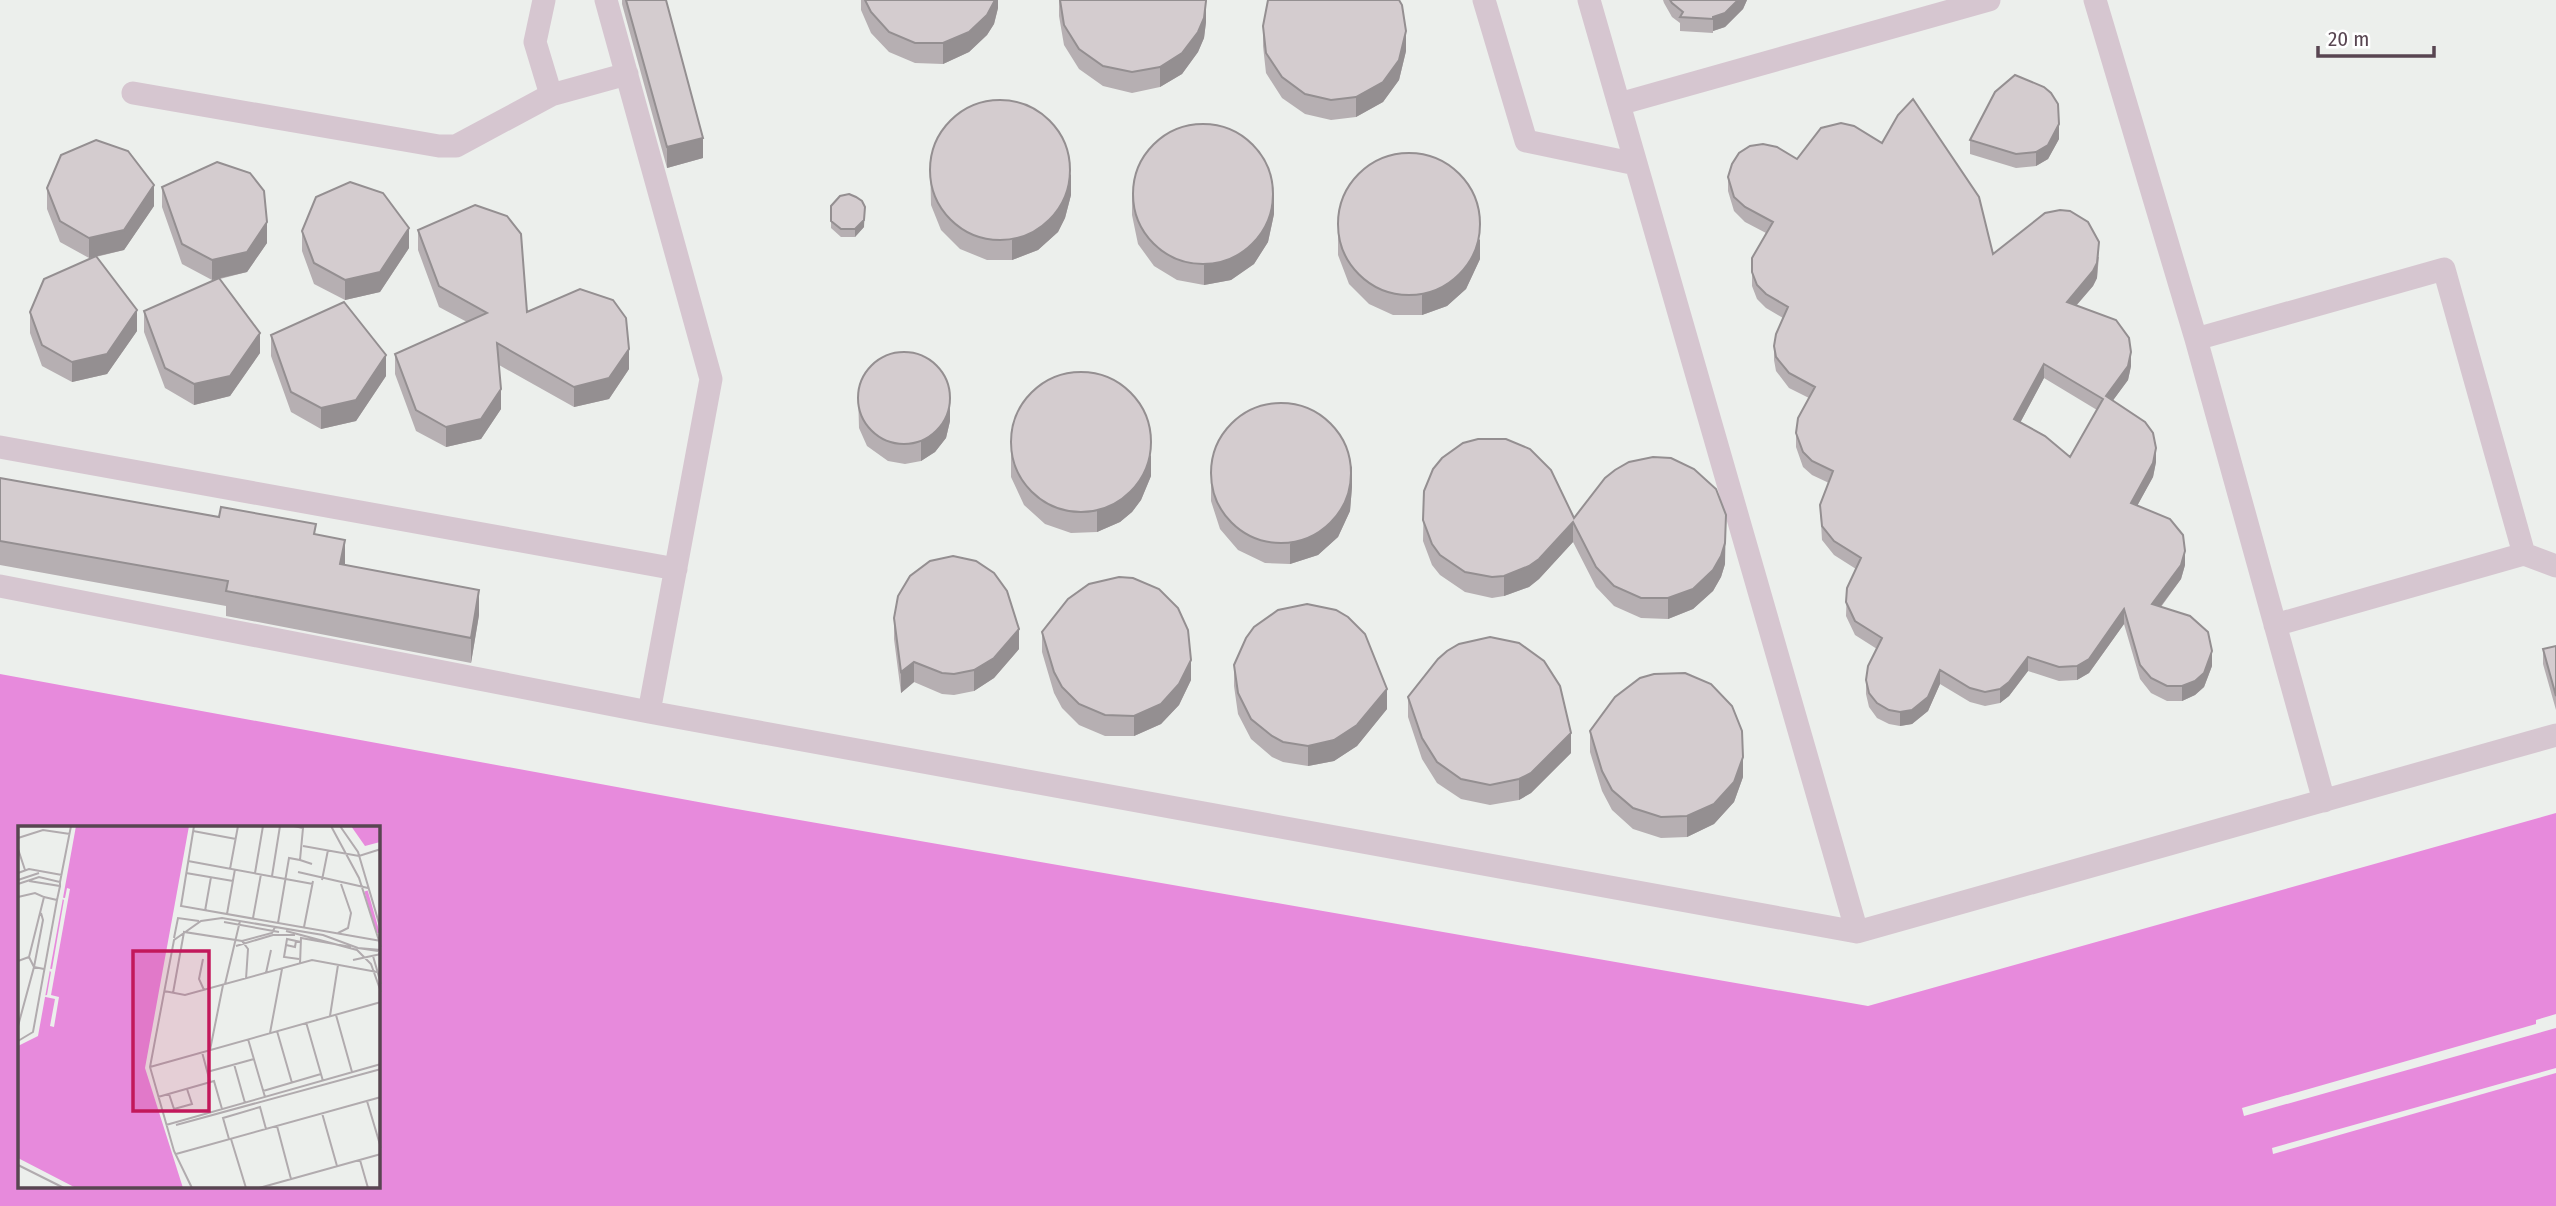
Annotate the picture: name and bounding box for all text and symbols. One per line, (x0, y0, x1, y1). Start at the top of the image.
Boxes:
scale bar (2318, 14, 2434, 58)
text: 20 m (2328, 26, 2369, 52)
inset map (18, 826, 380, 1188)

